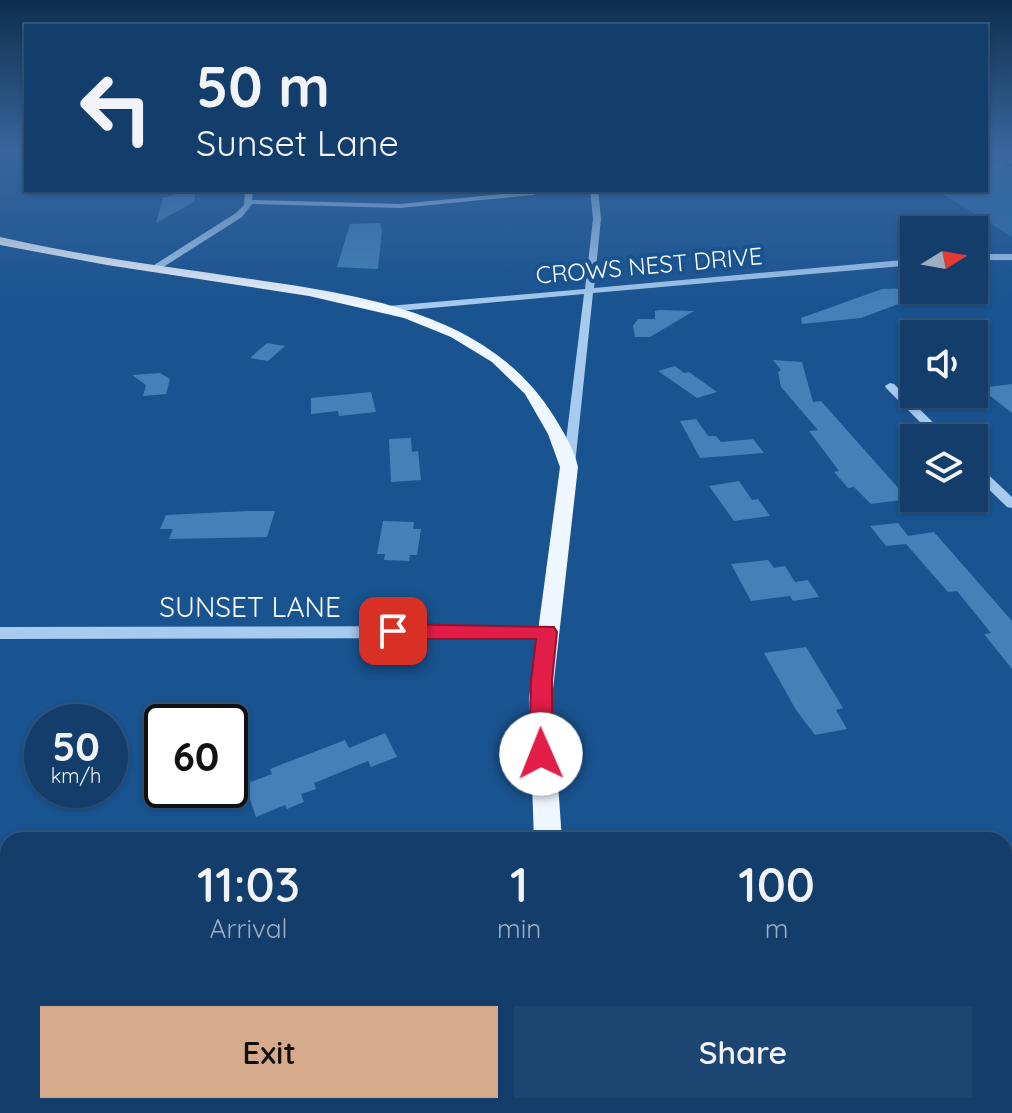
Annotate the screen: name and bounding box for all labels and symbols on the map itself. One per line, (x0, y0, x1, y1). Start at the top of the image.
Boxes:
north arrow (900, 216, 988, 304)
street label: CROWS NEST DRIVE (534, 240, 764, 290)
street label: SUNSET LANE (159, 589, 341, 624)
pin (359, 597, 427, 665)
speed limit sign: 60 (144, 704, 248, 808)
position arrow (499, 712, 583, 796)

